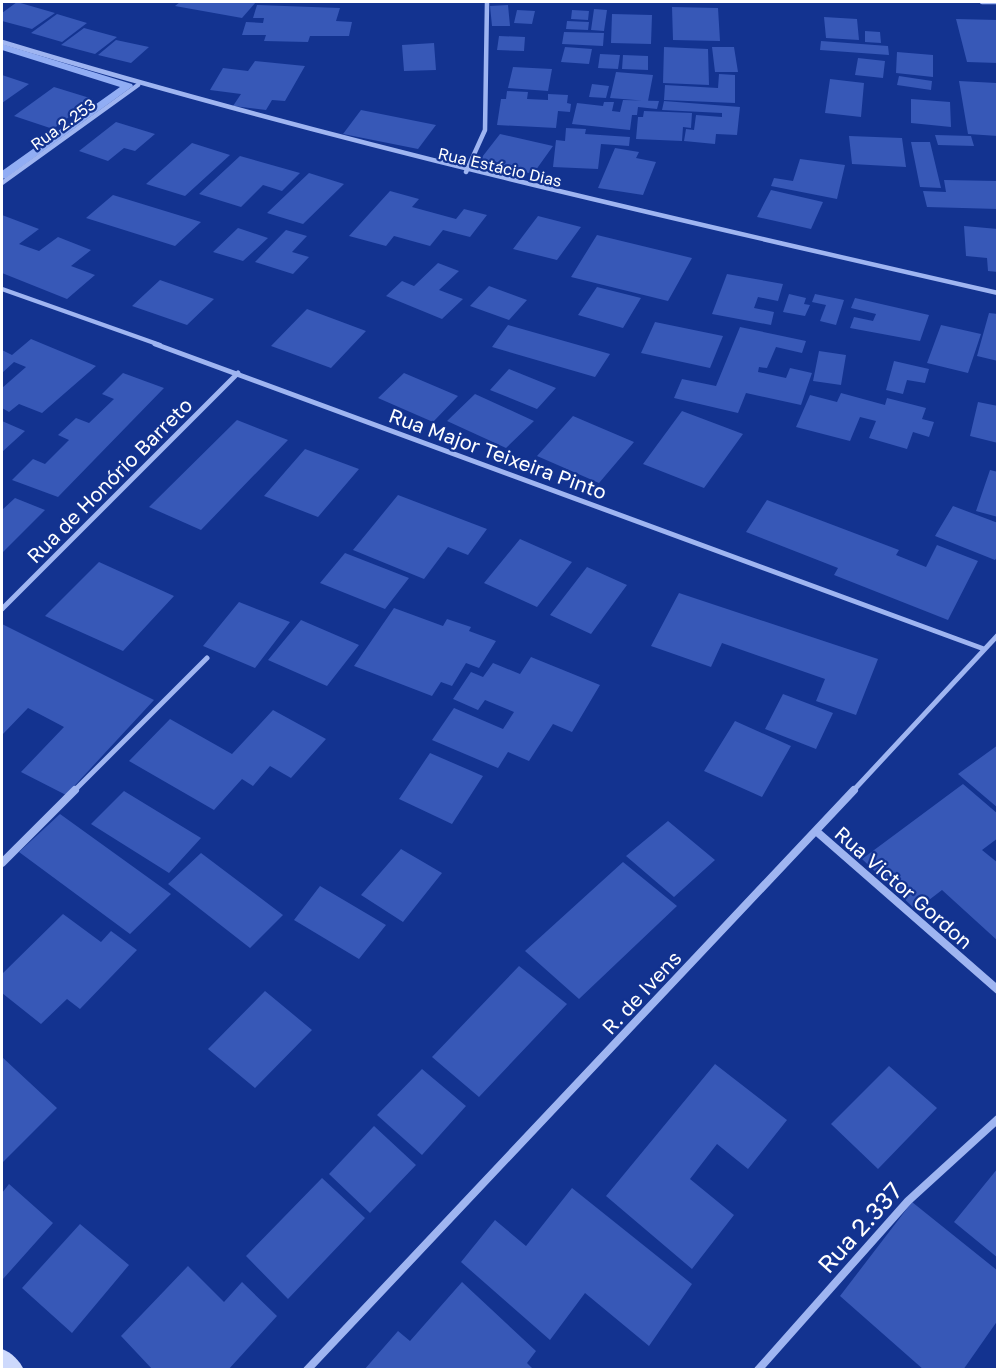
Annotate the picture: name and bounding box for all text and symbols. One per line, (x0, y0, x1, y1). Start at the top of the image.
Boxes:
street label: Rua 2.253 (27, 94, 99, 154)
street label: Rua Estácio Dias (436, 143, 564, 191)
street label: Rua de Honório Barreto (21, 392, 197, 568)
street label: Rua Major Teixeira Pinto (386, 402, 610, 504)
street label: Rua Victor Gordon (830, 821, 978, 953)
street label: R. de Ivens (596, 945, 686, 1039)
street label: Rua 2.337 (811, 1176, 907, 1278)

